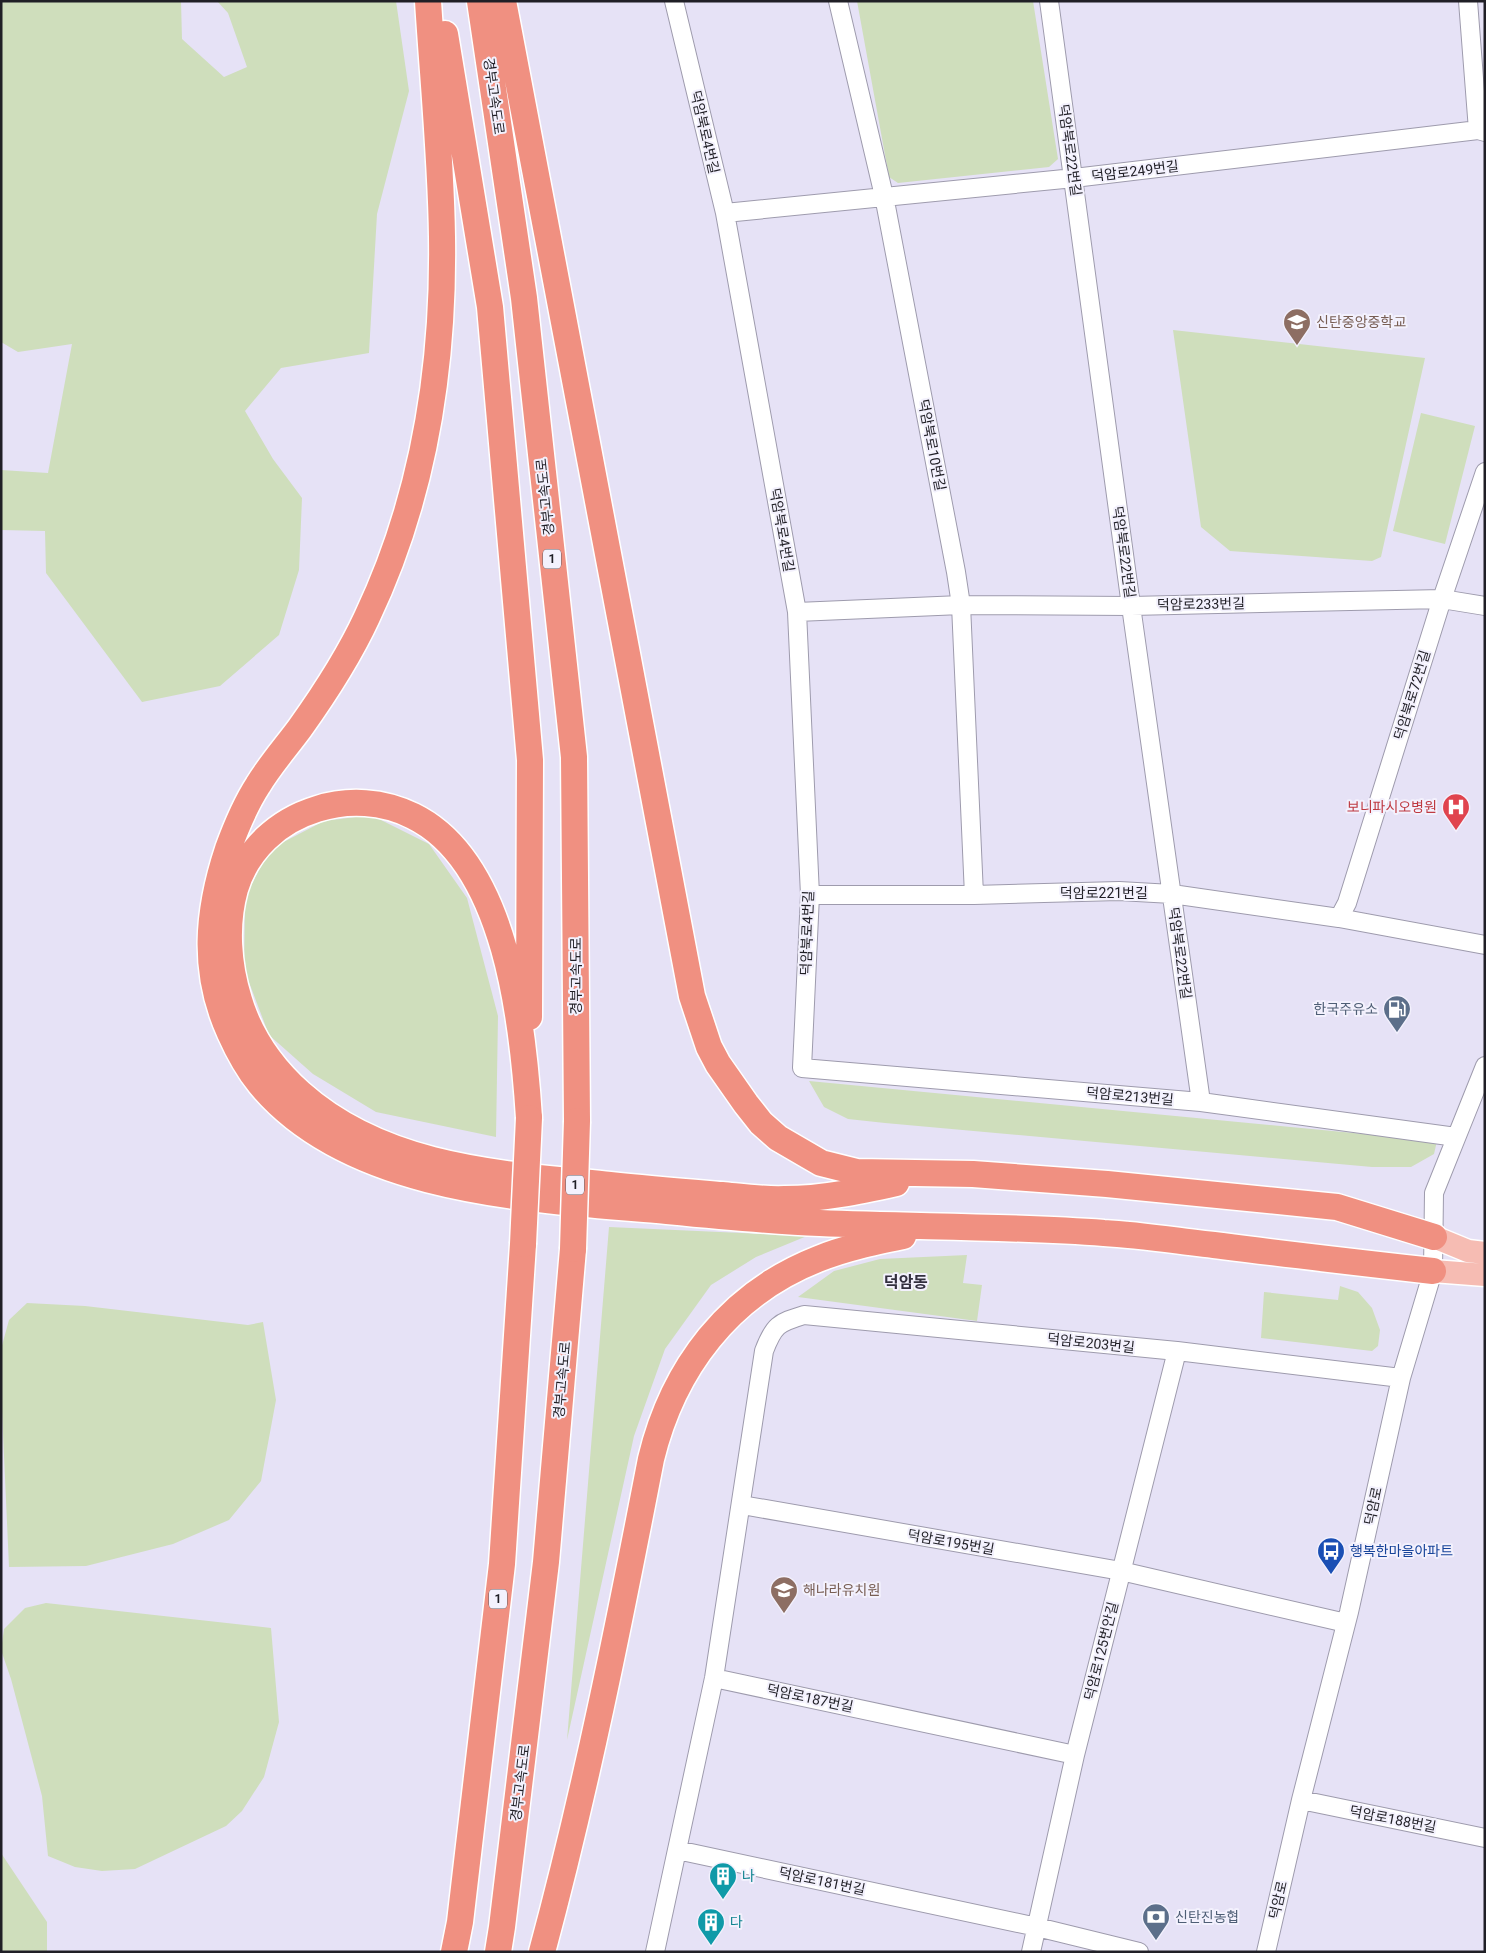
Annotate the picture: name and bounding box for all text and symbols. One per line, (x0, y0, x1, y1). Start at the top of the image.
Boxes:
street label: 경부고속도로 (481, 57, 507, 135)
street label: 덕암북로4번길 (688, 89, 722, 175)
street label: 덕암북로22번길 (1056, 103, 1084, 197)
street label: 덕암로249번길 (1090, 158, 1180, 184)
school or university icon: 신탄중앙중학교 (1282, 307, 1312, 346)
place label: 신탄중앙중학교 (1316, 314, 1406, 330)
street label: 덕암북로10번길 (915, 398, 949, 492)
street label: 경부고속도로 (533, 458, 557, 536)
street label: 덕암북로4번길 (767, 487, 797, 573)
street label: 덕암북로22번길 (1110, 505, 1138, 599)
road number: 1 (543, 550, 561, 568)
street label: 덕암로233번길 (1157, 595, 1245, 613)
street label: 덕암북로72번길 (1391, 648, 1433, 742)
hospital icon: 보니파시오병원 (1441, 792, 1471, 831)
place label: 보니파시오병원 (1347, 799, 1437, 815)
street label: 덕암로221번길 (1060, 885, 1148, 901)
street label: 덕암북로4번길 (798, 890, 816, 976)
street label: 덕암북로22번길 (1166, 906, 1194, 1000)
street label: 경부고속도로 (568, 937, 584, 1015)
fuel station icon: 한국주유소 (1382, 994, 1412, 1033)
place label: 한국주유소 (1314, 1001, 1378, 1017)
street label: 덕암로213번길 (1085, 1084, 1175, 1108)
road number: 1 (566, 1176, 584, 1194)
district label: 덕암동 (884, 1273, 928, 1292)
street label: 덕암로203번길 (1046, 1330, 1136, 1356)
street label: 경부고속도로 (551, 1341, 573, 1419)
street label: 덕암로 (1361, 1485, 1385, 1527)
street label: 덕암로195번길 (906, 1526, 996, 1558)
bus stop icon: 행복한마을아파트 (1316, 1536, 1346, 1575)
place label: 행복한마을아파트 (1350, 1543, 1453, 1559)
school or university icon: 해나라유치원 (769, 1575, 799, 1614)
place label: 해나라유치원 (803, 1582, 880, 1598)
road number: 1 (489, 1590, 507, 1608)
street label: 덕암로125번안길 (1081, 1600, 1121, 1702)
street label: 덕암로187번길 (765, 1681, 855, 1715)
street label: 경부고속도로 (507, 1744, 533, 1822)
street label: 덕암로188번길 (1348, 1803, 1438, 1835)
building icon: 나 (708, 1861, 738, 1900)
street label: 덕암로181번길 (777, 1864, 867, 1898)
place label: 나 (742, 1868, 755, 1884)
street label: 덕암로 (1266, 1879, 1290, 1921)
bank icon: 신탄진농협 (1141, 1902, 1171, 1941)
building icon: 다 (696, 1907, 726, 1946)
place label: 신탄진농협 (1175, 1909, 1239, 1925)
place label: 다 (730, 1914, 743, 1930)

